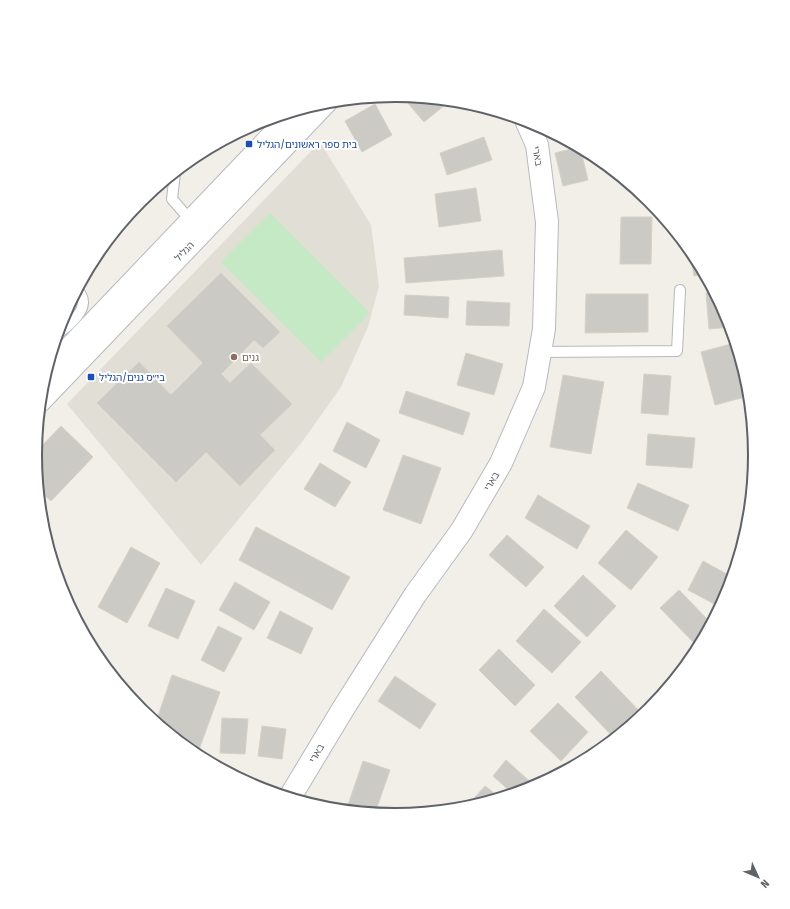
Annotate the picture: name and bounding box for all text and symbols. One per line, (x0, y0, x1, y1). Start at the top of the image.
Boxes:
marker: בית ספר ראשונים/הגליל (244, 139, 254, 149)
place label: בית ספר ראשונים/הגליל (257, 139, 358, 151)
street label: בארי (529, 145, 545, 167)
street label: הגליל (172, 239, 197, 264)
marker: גנים (229, 352, 239, 362)
place label: גנים (242, 352, 259, 364)
marker: בי״ס גנים/הגליל (86, 372, 96, 382)
place label: בי״ס גנים/הגליל (99, 372, 165, 384)
street label: בארי (482, 470, 502, 493)
street label: בארי (307, 742, 327, 765)
north arrow (738, 857, 778, 897)
text: N (758, 877, 772, 890)

